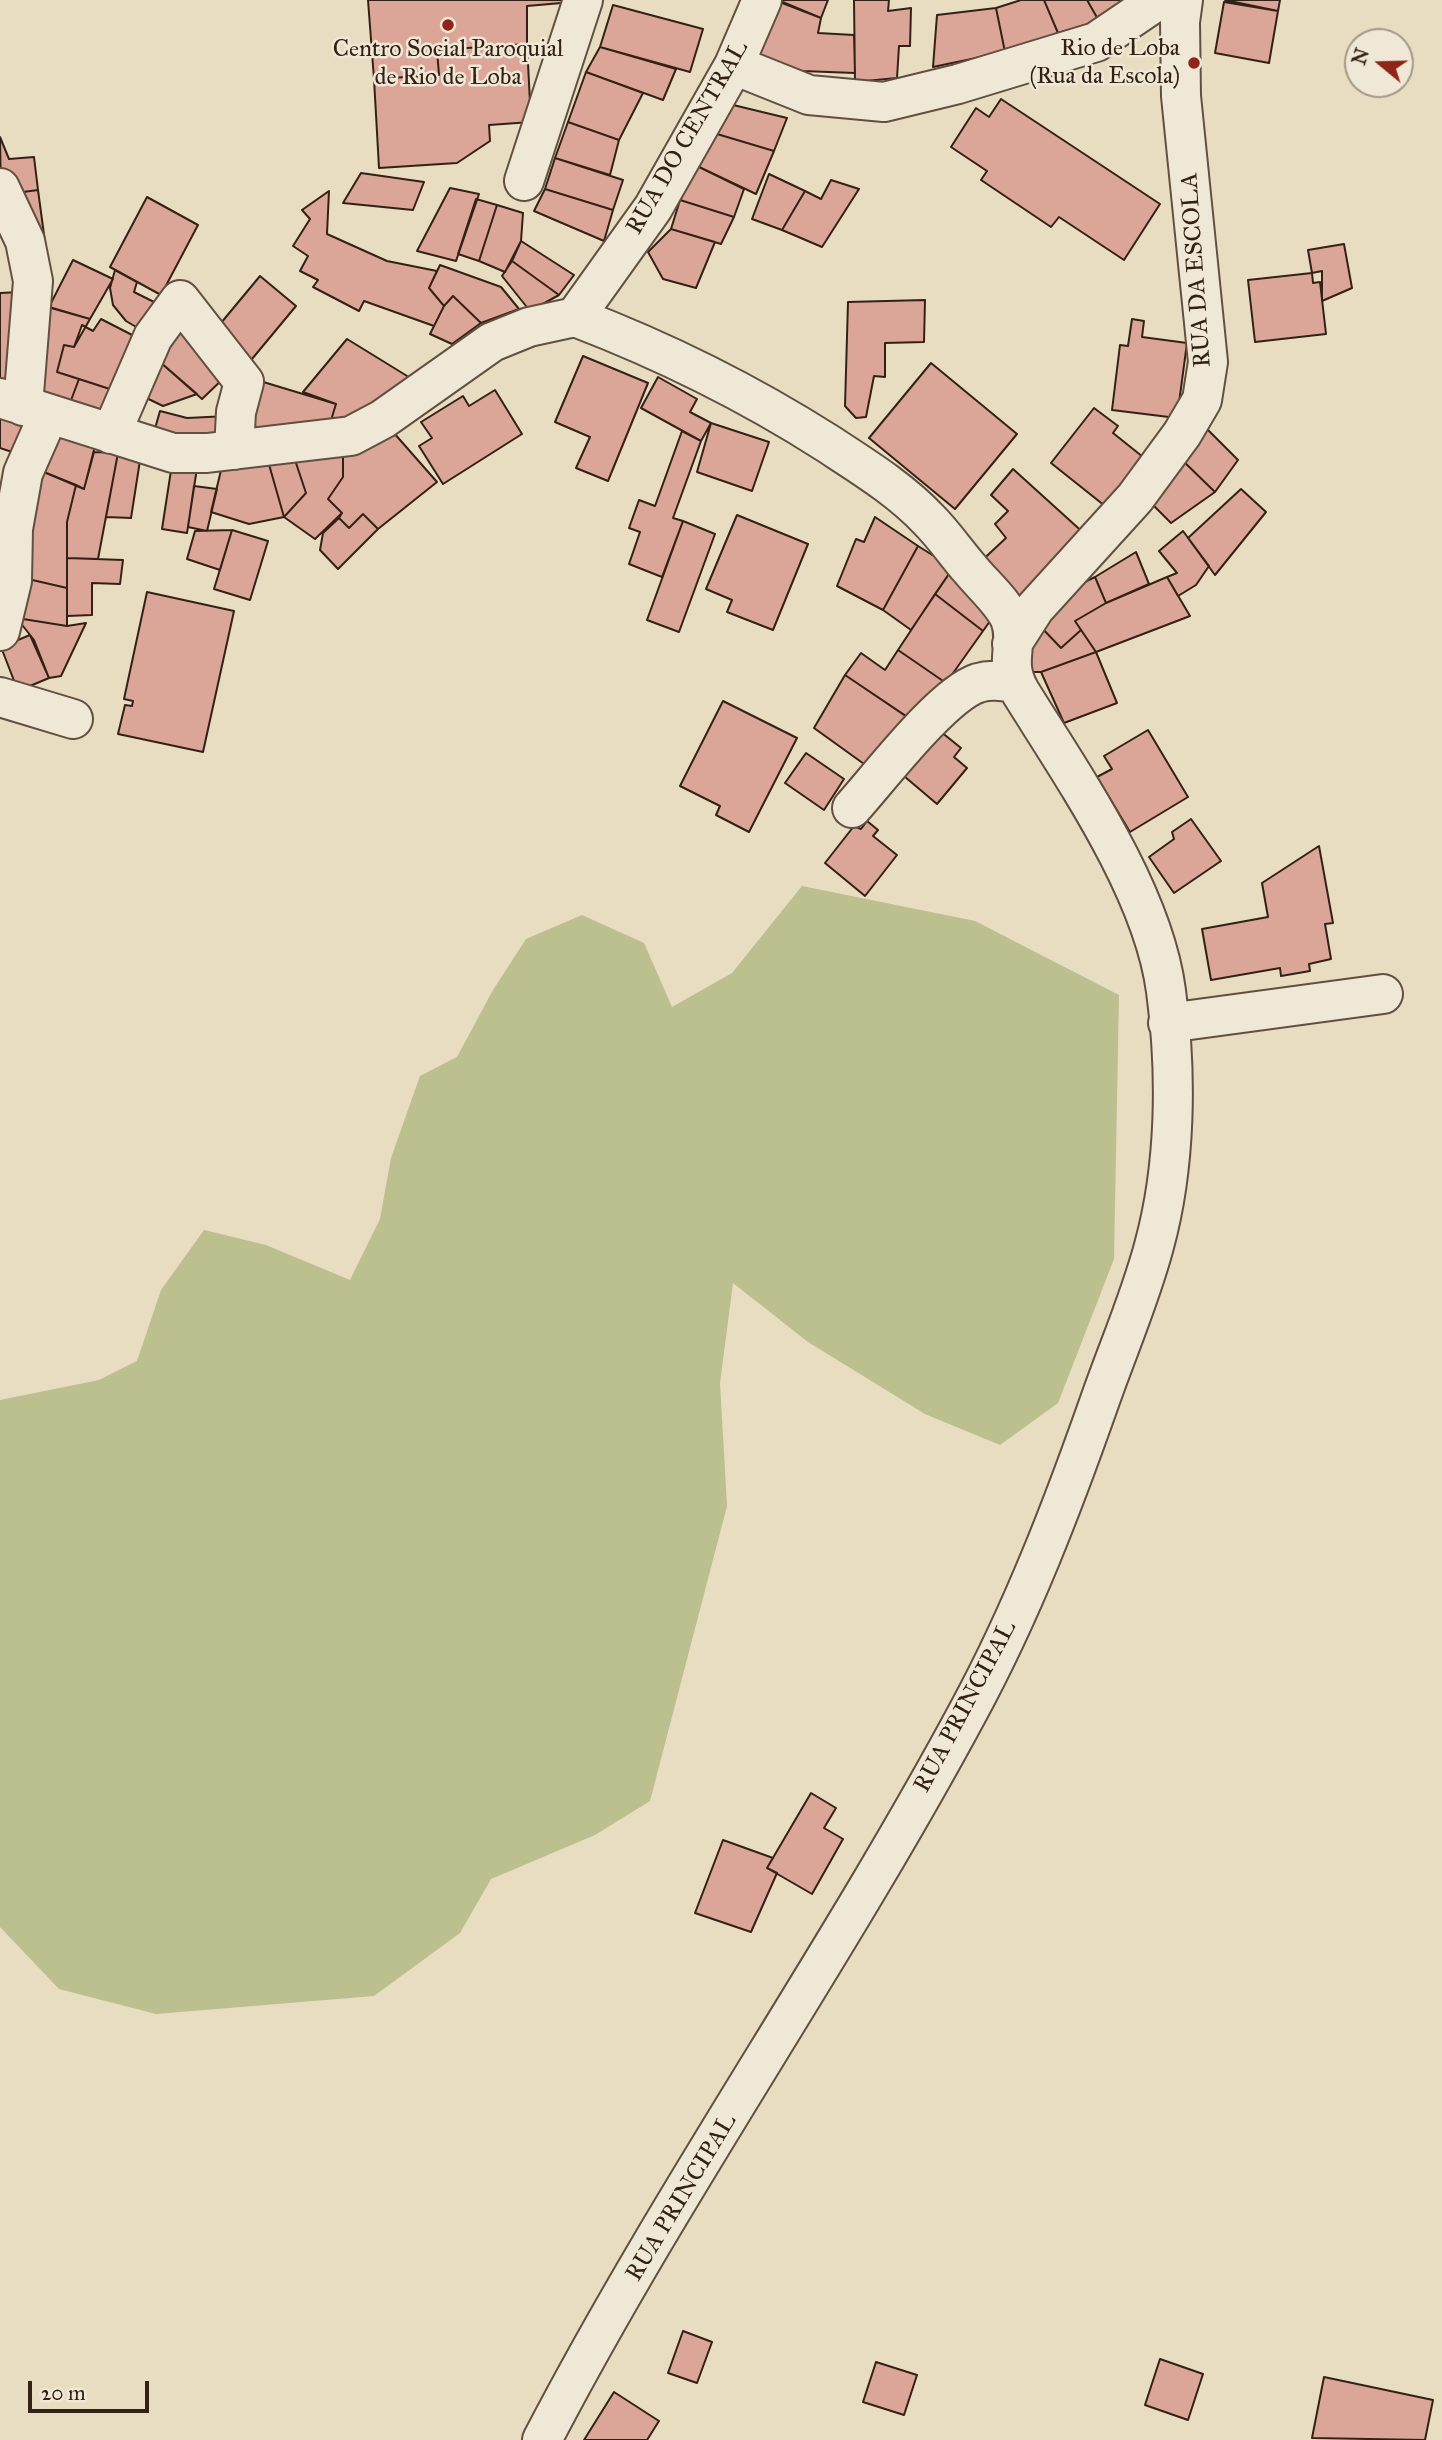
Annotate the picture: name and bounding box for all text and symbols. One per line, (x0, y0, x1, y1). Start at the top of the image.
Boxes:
marker: Centro Social Paroquial de Rio de Loba (440, 17, 456, 33)
north arrow (1344, 28, 1414, 98)
place label: Rio de Loba (Rua da Escola) (1030, 35, 1180, 91)
place label: Centro Social Paroquial de Rio de Loba (333, 36, 563, 92)
street label: RUA DO CENTRAL (621, 36, 755, 240)
text: N (1347, 45, 1374, 68)
marker: Rio de Loba (Rua da Escola) (1186, 55, 1202, 71)
street label: RUA DA ESCOLA (1176, 172, 1218, 368)
street label: RUA PRINCIPAL (909, 1616, 1023, 1798)
street label: RUA PRINCIPAL (621, 2109, 743, 2287)
scale bar (32, 2366, 152, 2410)
text: 20 m (41, 2380, 86, 2406)

